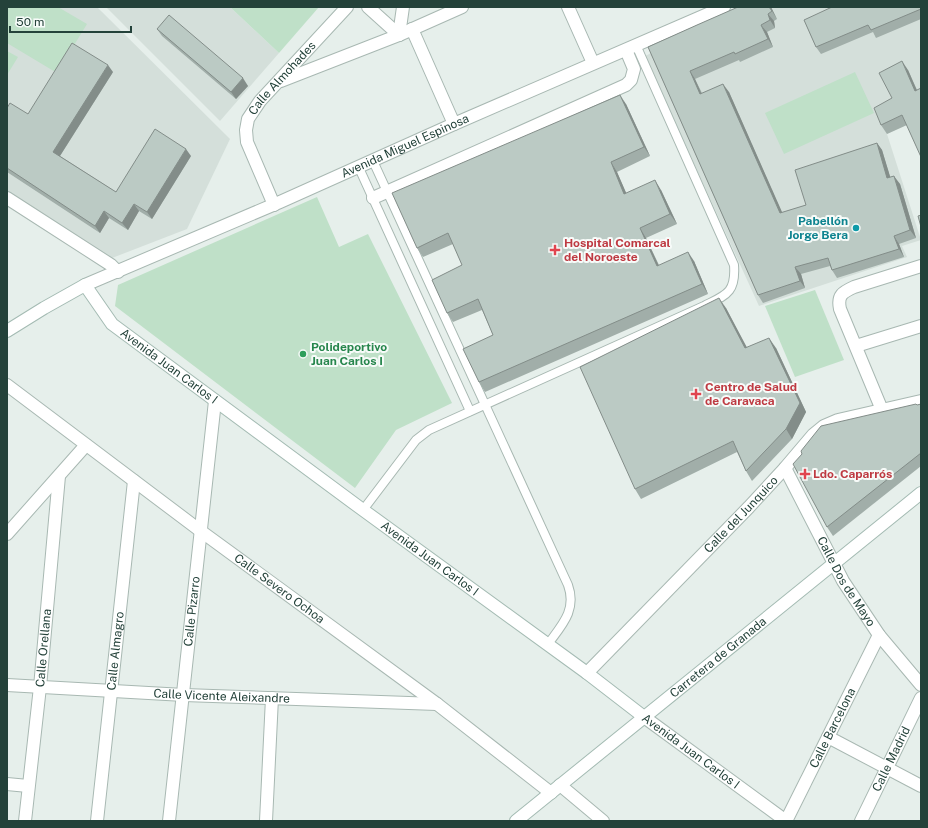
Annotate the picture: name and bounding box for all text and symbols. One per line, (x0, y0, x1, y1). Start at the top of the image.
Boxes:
scale bar (10, 8, 131, 34)
text: 50 m (16, 15, 44, 29)
street label: Calle Almohades (246, 39, 319, 118)
street label: Avenida Miguel Espinosa (339, 111, 471, 181)
place label: Pabellón Jorge Bera (788, 214, 848, 242)
marker: Pabellón Jorge Bera (851, 223, 861, 233)
place label: Hospital Comarcal del Noroeste (564, 236, 671, 264)
marker: Hospital Comarcal del Noroeste (549, 244, 561, 256)
street label: Avenida Juan Carlos I (118, 326, 220, 407)
place label: Polideportivo Juan Carlos I (311, 340, 387, 368)
marker: Polideportivo Juan Carlos I (298, 349, 308, 359)
place label: Centro de Salud de Caravaca (705, 380, 797, 408)
marker: Centro de Salud de Caravaca (690, 388, 702, 400)
place label: Ldo. Caparrós (813, 467, 892, 481)
marker: Ldo. Caparrós (800, 469, 810, 479)
street label: Calle del Junquico (701, 473, 781, 556)
street label: Avenida Juan Carlos I (378, 518, 481, 599)
street label: Calle Dos de Mayo (814, 534, 878, 629)
street label: Calle Severo Ochoa (231, 551, 327, 626)
street label: Calle Pizarro (181, 575, 203, 647)
street label: Calle Orellana (33, 608, 54, 688)
street label: Calle Almagro (104, 611, 127, 691)
street label: Carretera de Granada (667, 614, 769, 701)
street label: Calle Vicente Aleixandre (153, 686, 290, 706)
street label: Calle Barcelona (807, 686, 858, 770)
street label: Avenida Juan Carlos I (639, 711, 742, 792)
street label: Calle Madrid (869, 724, 913, 794)

